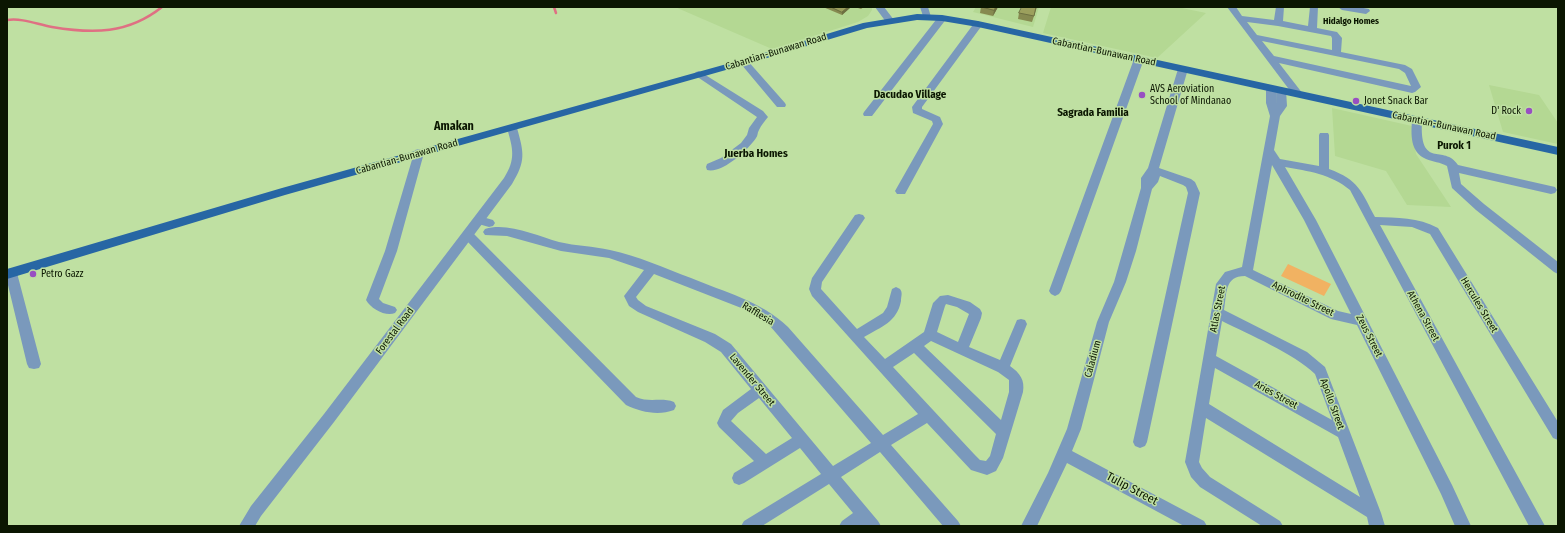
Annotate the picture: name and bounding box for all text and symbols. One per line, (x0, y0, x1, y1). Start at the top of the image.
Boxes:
district label: Hidalgo Homes (1323, 16, 1379, 26)
street label: Cabantian-Bunawan Road (724, 31, 828, 73)
street label: Cabantian-Bunawan Road (1051, 35, 1157, 69)
place label: AVS Aeroviation School of Mindanao (1150, 83, 1231, 106)
district label: Dacudao Village (874, 88, 946, 102)
marker: AVS Aeroviation School of Mindanao (1137, 90, 1147, 100)
place label: Jonet Snack Bar (1364, 95, 1428, 107)
marker: Jonet Snack Bar (1351, 96, 1361, 106)
place label: D' Rock (1491, 105, 1521, 117)
district label: Sagrada Familia (1057, 106, 1129, 120)
marker: D' Rock (1524, 106, 1534, 116)
street label: Cabantian-Bunawan Road (1391, 109, 1497, 143)
district label: Amakan (434, 120, 474, 134)
street label: Cabantian-Bunawan Road (355, 137, 459, 177)
district label: Purok 1 (1437, 139, 1471, 153)
district label: Juerba Homes (724, 147, 788, 161)
place label: Petro Gazz (41, 268, 83, 280)
marker: Petro Gazz (28, 269, 38, 279)
street label: Hercules Street (1458, 275, 1500, 335)
street label: Aphrodite Street (1270, 279, 1336, 319)
street label: Atlas Street (1208, 285, 1228, 333)
street label: Athena Street (1404, 289, 1442, 343)
street label: Rafflesia (740, 300, 776, 328)
street label: Forestal Road (374, 305, 416, 357)
street label: Zeus Street (1353, 313, 1385, 359)
street label: Caladium (1082, 339, 1104, 379)
street label: Lavender Street (727, 351, 777, 409)
street label: Apollo Street (1317, 377, 1347, 431)
street label: Aries Street (1252, 378, 1300, 412)
street label: Tulip Street (1104, 469, 1160, 509)

